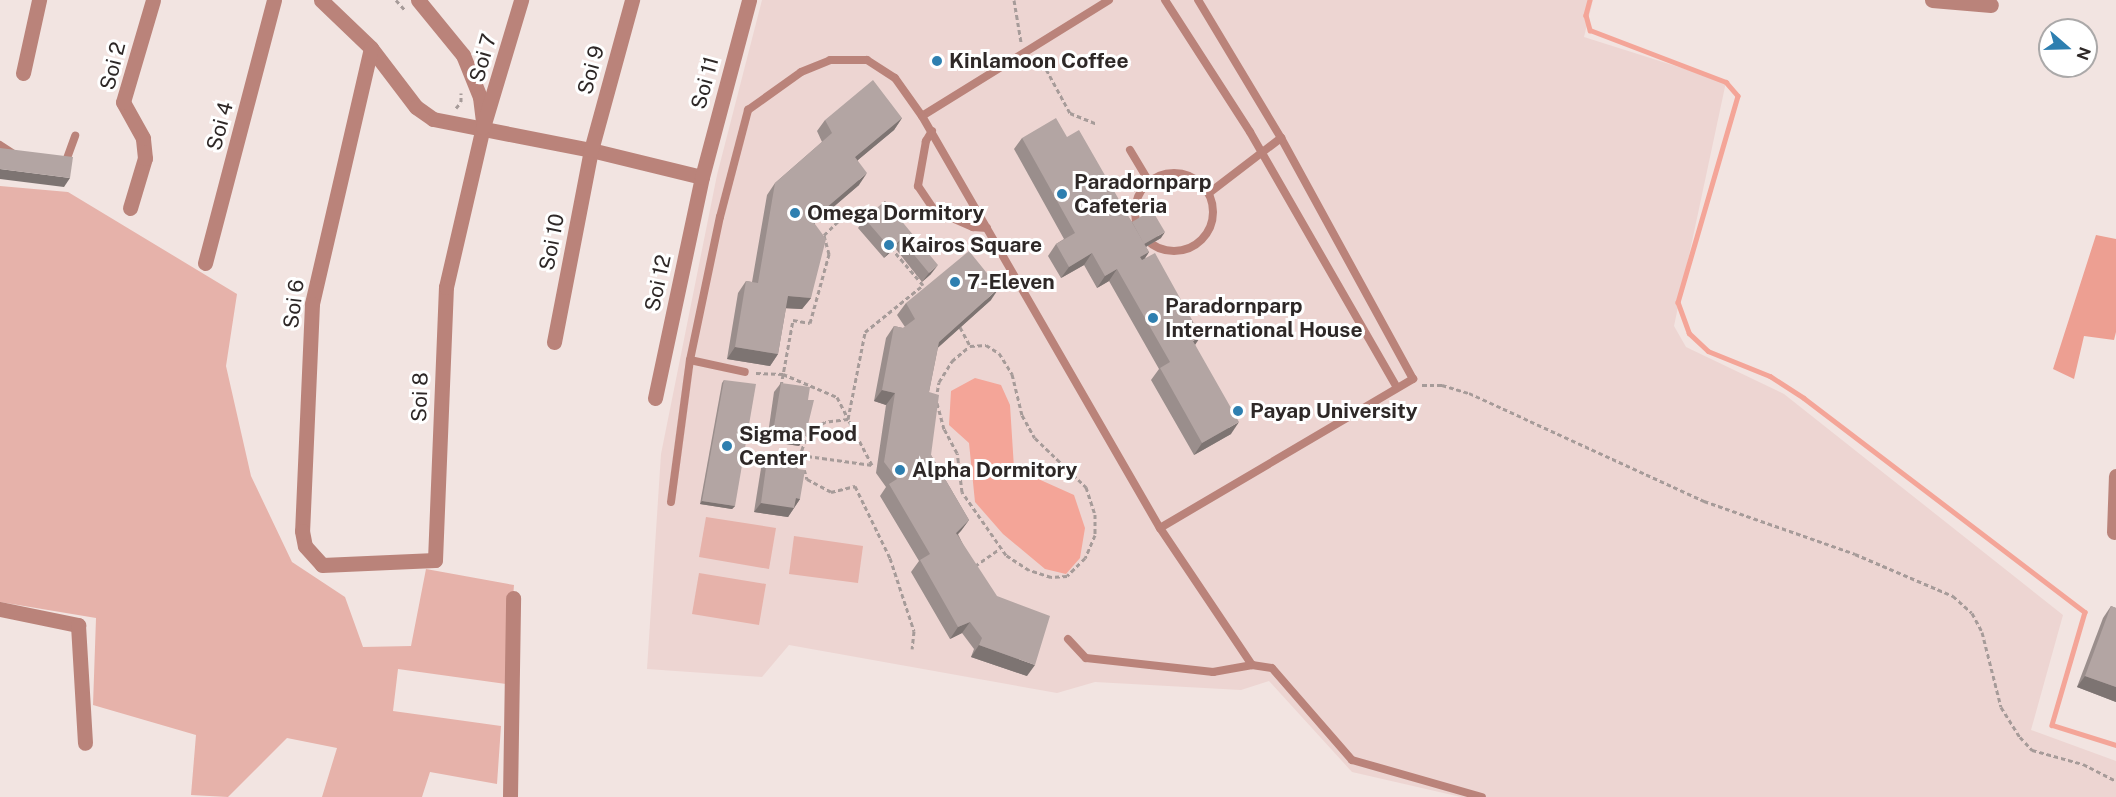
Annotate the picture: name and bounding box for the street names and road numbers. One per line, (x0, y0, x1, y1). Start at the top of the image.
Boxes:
street label: Soi 7 (464, 31, 502, 85)
street label: Soi 2 (95, 39, 131, 93)
street label: Soi 9 (572, 43, 610, 97)
street label: Soi 11 (686, 54, 724, 112)
street label: Soi 4 (201, 99, 239, 153)
street label: Soi 10 (534, 211, 570, 273)
street label: Soi 12 (640, 252, 676, 314)
street label: Soi 6 (278, 278, 310, 330)
street label: Soi 8 (407, 372, 433, 422)

